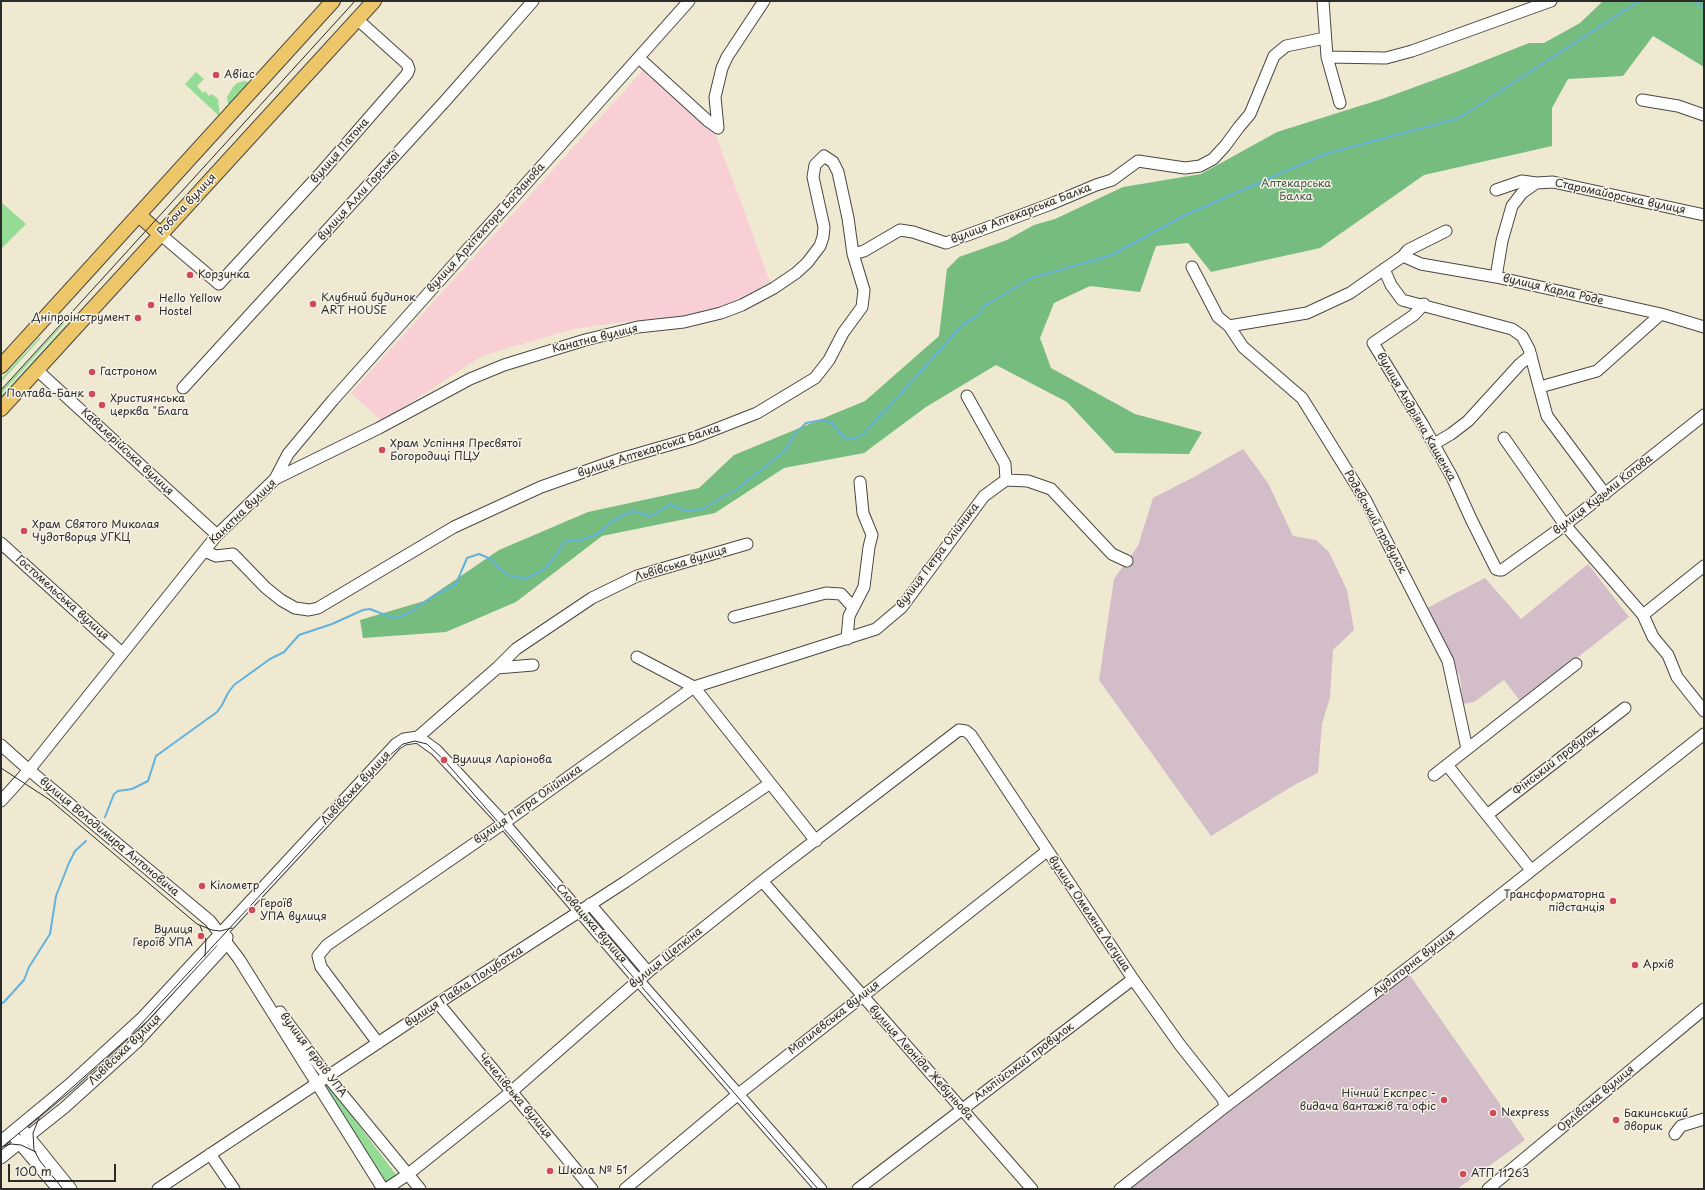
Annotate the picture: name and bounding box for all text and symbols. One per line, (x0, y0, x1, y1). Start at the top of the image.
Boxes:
place label: Авіас (224, 68, 255, 82)
marker: Авіас (211, 70, 221, 80)
street label: вулиця Патона (308, 116, 372, 186)
street label: вулиця Алли Горської (315, 148, 403, 244)
street label: вулиця Архітектора Богданова (424, 160, 548, 296)
street label: Робоча вулиця (155, 171, 219, 239)
park label: Аптекарська Балка (1261, 177, 1331, 203)
street label: Старомайорська вулиця (1553, 177, 1687, 217)
street label: вулиця Аптекарська Балка (949, 181, 1093, 247)
place label: Корзинка (198, 268, 250, 282)
marker: Корзинка (185, 270, 195, 280)
street label: вулиця Карла Роде (1501, 272, 1605, 308)
place label: Клубний будинок ART HOUSE (321, 291, 416, 317)
place label: Hello Yellow Hostel (159, 292, 222, 318)
marker: Клубний будинок ART HOUSE (308, 299, 318, 309)
marker: Hello Yellow Hostel (146, 300, 156, 310)
place label: Дніпроінструмент (32, 311, 130, 325)
marker: Дніпроінструмент (133, 313, 143, 323)
street label: Канатна вулиця (551, 322, 639, 356)
street label: вулиця Андріяна Кащенка (1374, 350, 1458, 484)
place label: Гастроном (100, 365, 157, 379)
marker: Гастроном (87, 367, 97, 377)
place label: Полтава-Банк (7, 387, 84, 401)
marker: Полтава-Банк (87, 389, 97, 399)
place label: Християнська церква "Блага (110, 392, 189, 418)
marker: Християнська церква "Блага (97, 400, 107, 410)
street label: Кавалерійська вулиця (78, 406, 176, 498)
street label: вулиця Аптекарська Балка (576, 422, 722, 480)
place label: Храм Успіння Пресвятої Богородиці ПЦУ (390, 437, 521, 463)
marker: Храм Успіння Пресвятої Богородиці ПЦУ (377, 445, 387, 455)
street label: вулиця Кузьми Котова (1551, 452, 1655, 538)
street label: Родевський провулок (1341, 468, 1409, 576)
street label: Канатна вулиця (207, 477, 279, 547)
street label: вулиця Петра Олійника (894, 501, 982, 611)
place label: Храм Святого Миколая Чудотворця УГКЦ (32, 518, 160, 544)
marker: Храм Святого Миколая Чудотворця УГКЦ (19, 526, 29, 536)
street label: Львівська вулиця (633, 544, 729, 584)
street label: Гостомельська вулиця (13, 553, 111, 643)
street label: Фінський провулок (1511, 724, 1601, 798)
street label: Львівська вулиця (319, 748, 393, 828)
place label: Вулиця Ларіонова (452, 753, 552, 767)
marker: Вулиця Ларіонова (439, 755, 449, 765)
street label: вулиця Петра Олійника (472, 763, 584, 847)
street label: вулиця Володимира Антоновича (37, 775, 181, 899)
street label: вулиця Омеляна Логуша (1045, 854, 1133, 974)
place label: Кілометр (210, 879, 259, 893)
marker: Кілометр (197, 881, 207, 891)
street label: Словацька вулиця (553, 882, 629, 966)
place label: Трансформаторна підстанція (1504, 888, 1605, 914)
marker: Трансформаторна підстанція (1608, 896, 1618, 906)
place label: Героїв УПА вулиця (260, 897, 327, 923)
marker: Героїв УПА вулиця (247, 905, 257, 915)
place label: Вулиця Героїв УПА (132, 923, 193, 949)
street label: вулиця Щепкіна (627, 925, 705, 991)
street label: Аудиторна вулиця (1370, 927, 1458, 999)
marker: Вулиця Героїв УПА (196, 931, 206, 941)
street label: вулиця Павла Полуботка (403, 944, 525, 1030)
place label: Архів (1643, 958, 1674, 972)
marker: Архів (1630, 960, 1640, 970)
street label: Могилевська вулиця (786, 978, 882, 1058)
street label: вулиця Леоніда Жебуньова (866, 1003, 976, 1123)
street label: вулиця Героїв УПА (277, 1010, 349, 1100)
street label: Львівська вулиця (86, 1012, 164, 1088)
street label: Альпійський провулок (971, 1020, 1077, 1104)
street label: Чечелівська вулиця (475, 1051, 555, 1141)
street label: Орлівська вулиця (1555, 1063, 1637, 1135)
place label: Нічний Експрес - видача вантажів та офіс (1300, 1087, 1436, 1113)
marker: Нічний Експрес - видача вантажів та офіс (1439, 1095, 1449, 1105)
place label: Nexpress (1501, 1106, 1549, 1120)
place label: Бакинський дворик (1624, 1107, 1688, 1133)
marker: Nexpress (1488, 1108, 1498, 1118)
marker: Бакинський дворик (1611, 1115, 1621, 1125)
scale bar (10, 1156, 118, 1182)
text: 100 m (15, 1162, 52, 1180)
place label: Школа № 51 (558, 1164, 627, 1178)
marker: Школа № 51 (545, 1166, 555, 1176)
place label: АТП 11263 (1471, 1167, 1529, 1181)
marker: АТП 11263 (1458, 1169, 1468, 1179)

